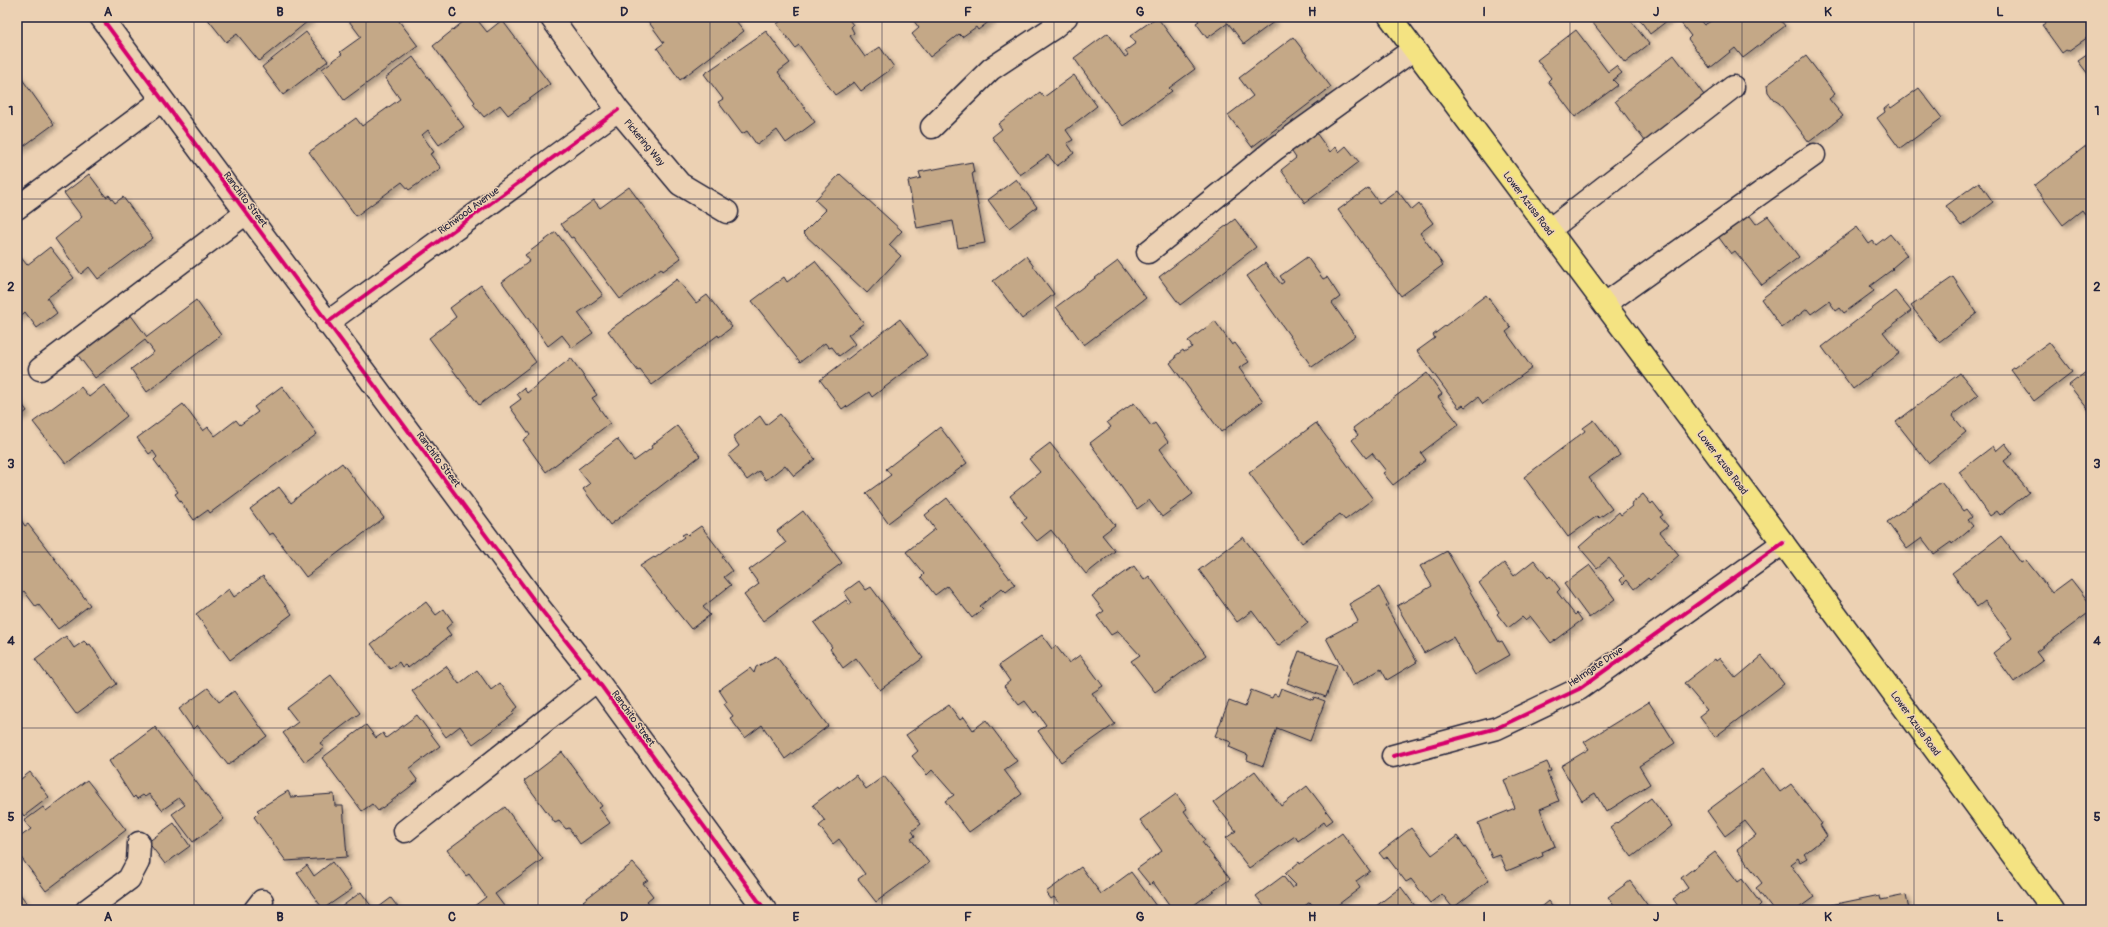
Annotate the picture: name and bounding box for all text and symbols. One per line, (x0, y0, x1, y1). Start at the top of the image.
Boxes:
text: A (104, 4, 113, 20)
text: B (276, 4, 284, 20)
text: C (448, 4, 456, 20)
text: D (620, 4, 628, 20)
text: E (793, 4, 800, 20)
text: F (964, 4, 972, 20)
text: G (1136, 4, 1145, 20)
text: H (1308, 4, 1316, 20)
text: I (1482, 4, 1486, 20)
text: J (1653, 4, 1659, 20)
text: K (1824, 4, 1832, 20)
text: L (1996, 4, 2004, 20)
text: 1 (8, 103, 14, 119)
text: 1 (2094, 103, 2100, 119)
street label: Pickering Way (621, 117, 668, 169)
street label: Lower Azusa Road (1500, 169, 1556, 238)
street label: Ranchito Street (221, 170, 270, 230)
street label: Richwood Avenue (436, 185, 502, 237)
text: 2 (7, 279, 15, 295)
text: 2 (2093, 279, 2101, 295)
street label: Lower Azusa Road (1694, 428, 1750, 497)
street label: Ranchito Street (414, 430, 463, 490)
text: 3 (7, 456, 15, 472)
text: 3 (2093, 456, 2101, 472)
text: 4 (7, 633, 15, 649)
text: 4 (2093, 633, 2101, 649)
street label: Helmgate Drive (1566, 644, 1625, 690)
street label: Ranchito Street (609, 688, 658, 750)
street label: Lower Azusa Road (1888, 689, 1943, 758)
text: 5 (7, 809, 15, 825)
text: 5 (2093, 809, 2101, 825)
text: A (104, 909, 113, 925)
text: B (276, 909, 284, 925)
text: C (448, 909, 456, 925)
text: D (620, 909, 628, 925)
text: E (793, 909, 800, 925)
text: F (964, 909, 972, 925)
text: G (1136, 909, 1145, 925)
text: H (1308, 909, 1316, 925)
text: I (1482, 909, 1486, 925)
text: J (1653, 909, 1659, 925)
text: K (1824, 909, 1832, 925)
text: L (1996, 909, 2004, 925)

